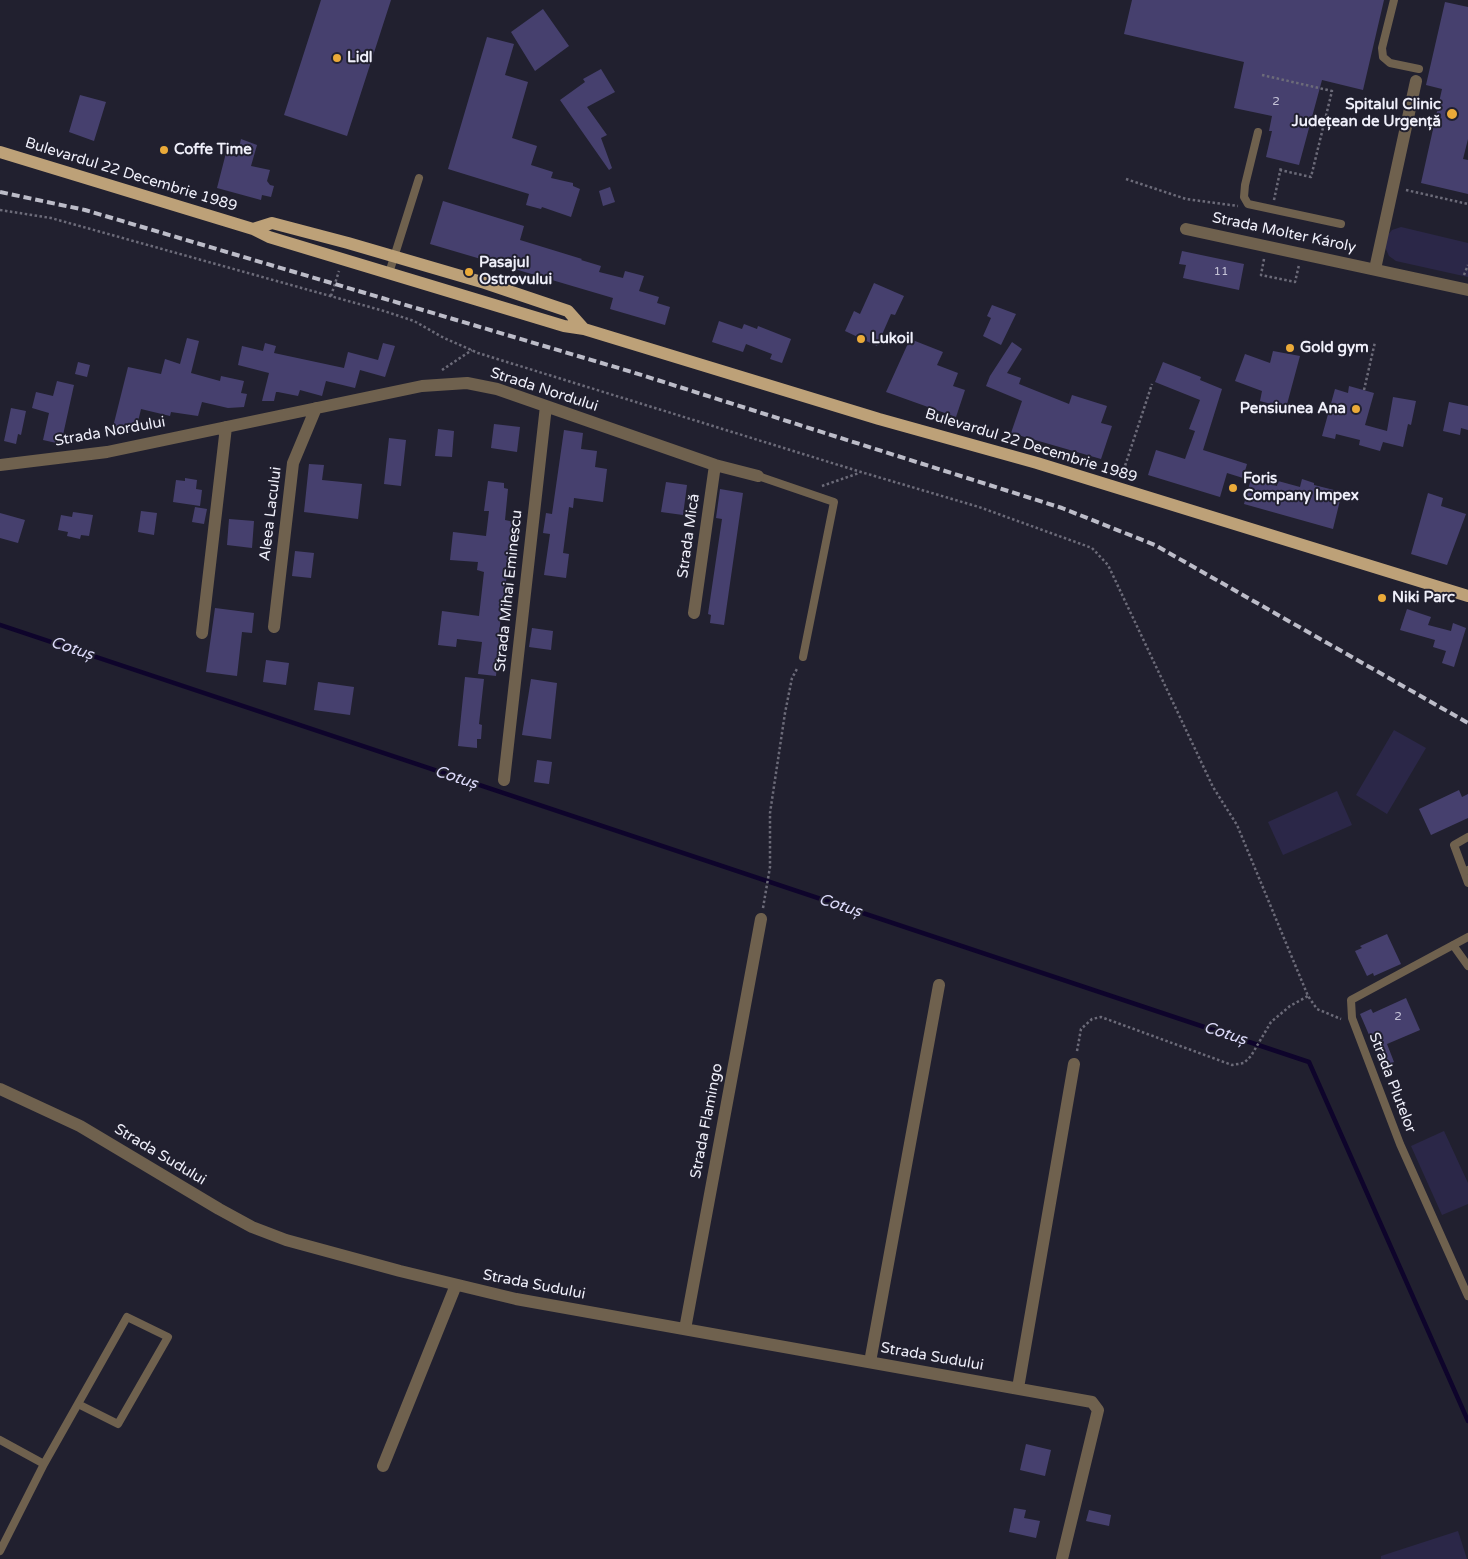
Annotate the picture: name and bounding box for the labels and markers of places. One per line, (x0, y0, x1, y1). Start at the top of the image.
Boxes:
place label: Lidl (347, 49, 373, 67)
marker: Lidl (331, 52, 343, 64)
place label: Spitalul Clinic Județean de Urgență (1292, 96, 1441, 131)
marker: Spitalul Clinic Județean de Urgență (1445, 107, 1459, 121)
place label: Coffe Time (174, 141, 252, 159)
marker: Coffe Time (158, 144, 170, 156)
place label: Pasajul Ostrovului (479, 254, 552, 289)
marker: Pasajul Ostrovului (463, 266, 475, 278)
place label: Lukoil (871, 330, 913, 348)
marker: Lukoil (855, 333, 867, 345)
place label: Gold gym (1300, 339, 1369, 357)
marker: Gold gym (1284, 342, 1296, 354)
place label: Pensiunea Ana (1240, 400, 1346, 418)
marker: Pensiunea Ana (1350, 403, 1362, 415)
place label: Foris Company Impex (1243, 470, 1359, 505)
marker: Foris Company Impex (1227, 482, 1239, 494)
place label: Niki Parc (1392, 589, 1455, 607)
marker: Niki Parc (1376, 592, 1388, 604)

